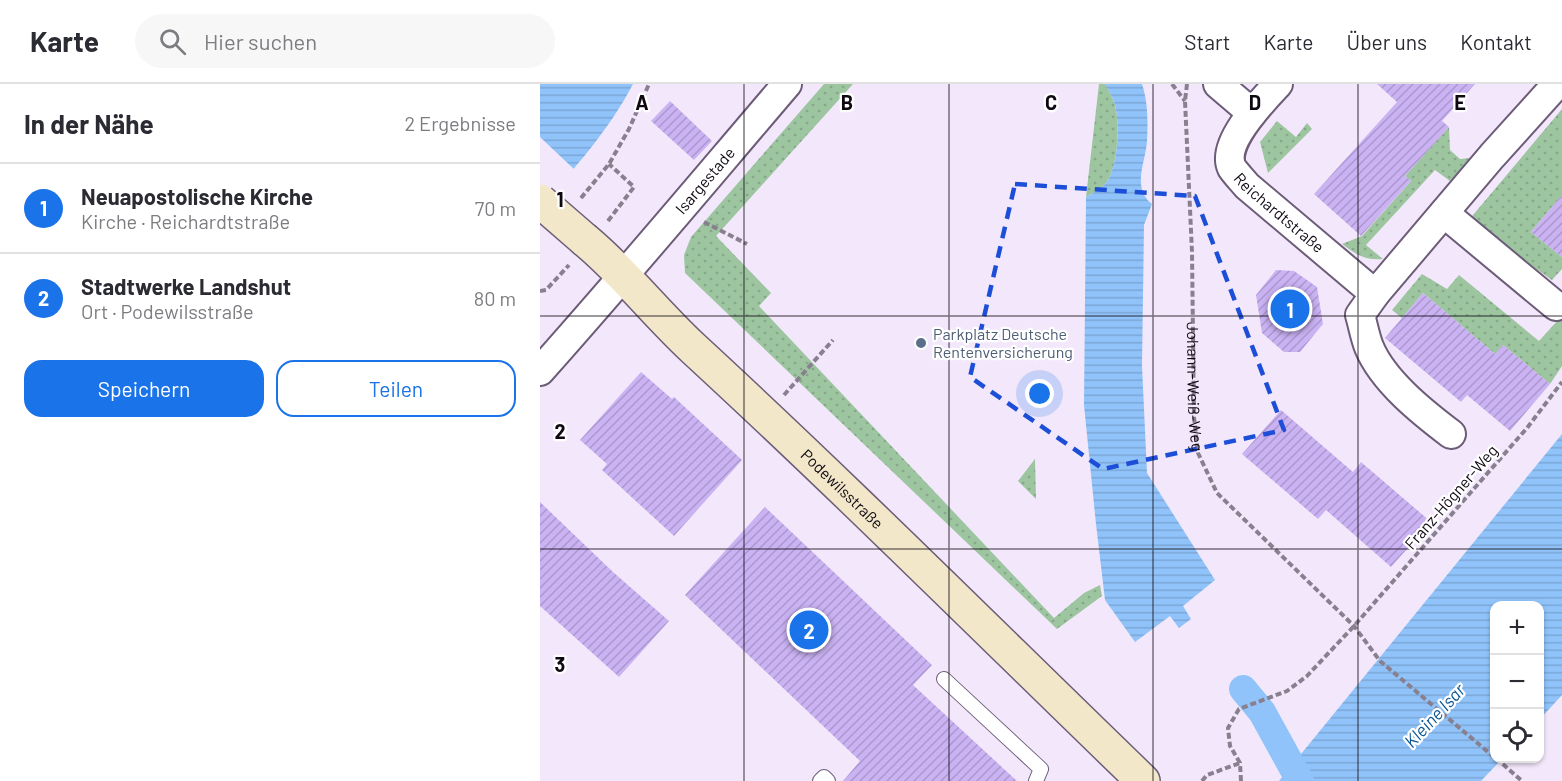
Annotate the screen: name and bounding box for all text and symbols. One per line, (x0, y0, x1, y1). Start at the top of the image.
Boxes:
search box (135, 14, 555, 68)
text: Karte (30, 24, 99, 58)
icon: search (156, 25, 189, 58)
text: Hier suchen (204, 28, 317, 54)
text: Start (1184, 29, 1231, 54)
text: Karte (1264, 29, 1314, 54)
text: Über uns (1347, 29, 1427, 54)
text: Kontakt (1460, 29, 1532, 54)
text: A (635, 90, 649, 114)
text: B (841, 90, 853, 114)
text: C (1045, 90, 1057, 114)
text: D (1249, 90, 1261, 114)
text: E (1454, 90, 1466, 114)
text: In der Nähe (24, 108, 154, 139)
text: 2 Ergebnisse (404, 111, 516, 135)
street label: Isargestade (671, 143, 738, 217)
street label: Reichardtstraße (1231, 168, 1328, 256)
text: Neuapostolische Kirche (81, 183, 313, 209)
text: 1 (556, 187, 564, 211)
text: 1 (40, 196, 47, 220)
text: 70 m (475, 196, 516, 220)
text: Kirche · Reichardtstraße (81, 209, 290, 233)
text: Stadtwerke Landshut (81, 273, 291, 299)
text: 2 (38, 286, 49, 310)
text: 80 m (474, 286, 516, 310)
pin: 1 (1270, 286, 1310, 332)
text: Ort · Podewilsstraße (81, 299, 254, 323)
street label: Johann-Weiß-Weg (1184, 322, 1208, 452)
place label: Parkplatz Deutsche Rentenversicherung (933, 324, 1073, 361)
marker: Parkplatz Deutsche Rentenversicherung (914, 336, 928, 350)
button: Speichern (24, 360, 264, 417)
button: Teilen (276, 360, 516, 417)
your location (1025, 379, 1054, 408)
text: 2 (554, 419, 566, 443)
street label: Franz-Högner-Weg (1400, 441, 1501, 553)
street label: Podewilsstraße (798, 445, 888, 532)
map controls (1490, 601, 1544, 763)
button: + (1490, 601, 1544, 655)
pin: 2 (790, 608, 828, 652)
text: 3 (555, 652, 565, 676)
button: − (1490, 655, 1544, 709)
water label: Kleine Isar (1399, 678, 1470, 752)
button: locate (1490, 709, 1544, 763)

